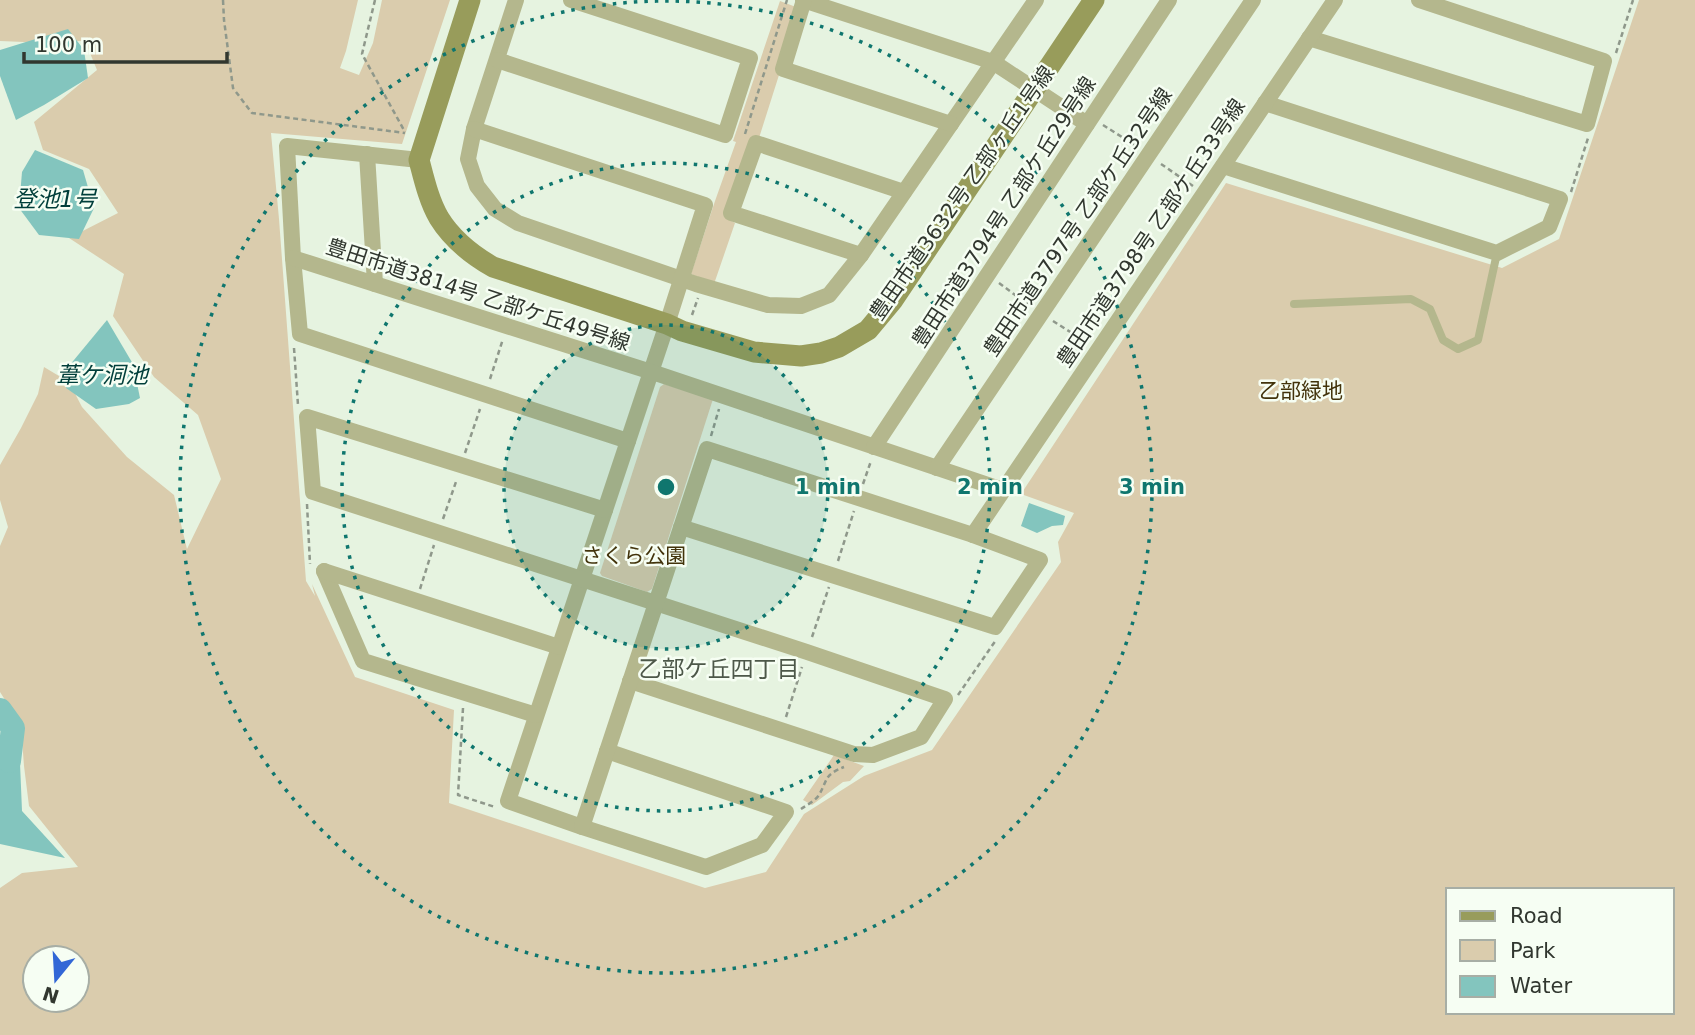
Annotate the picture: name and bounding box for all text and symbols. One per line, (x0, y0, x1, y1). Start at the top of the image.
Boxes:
scale bar (24, 21, 228, 65)
text: 100 m (35, 33, 102, 57)
street label: 豊田市道3632号 乙部ヶ丘1号線 (865, 61, 1059, 325)
street label: 豊田市道3794号 乙部ケ丘29号線 (907, 72, 1101, 352)
street label: 豊田市道3797号 乙部ケ丘32号線 (979, 84, 1177, 360)
street label: 豊田市道3798号 乙部ケ丘33号線 (1052, 95, 1250, 371)
water label: 登池1号 (13, 186, 99, 212)
street label: 豊田市道3814号 乙部ケ丘49号線 (323, 234, 633, 356)
water label: 葦ケ洞池 (56, 362, 150, 388)
park label: 乙部緑地 (1259, 379, 1343, 403)
centre of rings (654, 475, 678, 499)
text: 1 min (795, 475, 861, 499)
text: 2 min (957, 475, 1023, 499)
text: 3 min (1119, 475, 1185, 499)
park label: さくら公園 (582, 544, 687, 568)
district label: 乙部ケ丘四丁目 (639, 656, 800, 682)
legend (1446, 888, 1674, 1014)
text: Road (1510, 904, 1563, 928)
text: Park (1510, 939, 1556, 963)
north arrow (21, 944, 91, 1014)
text: Water (1510, 974, 1572, 998)
text: N (40, 982, 62, 1008)

